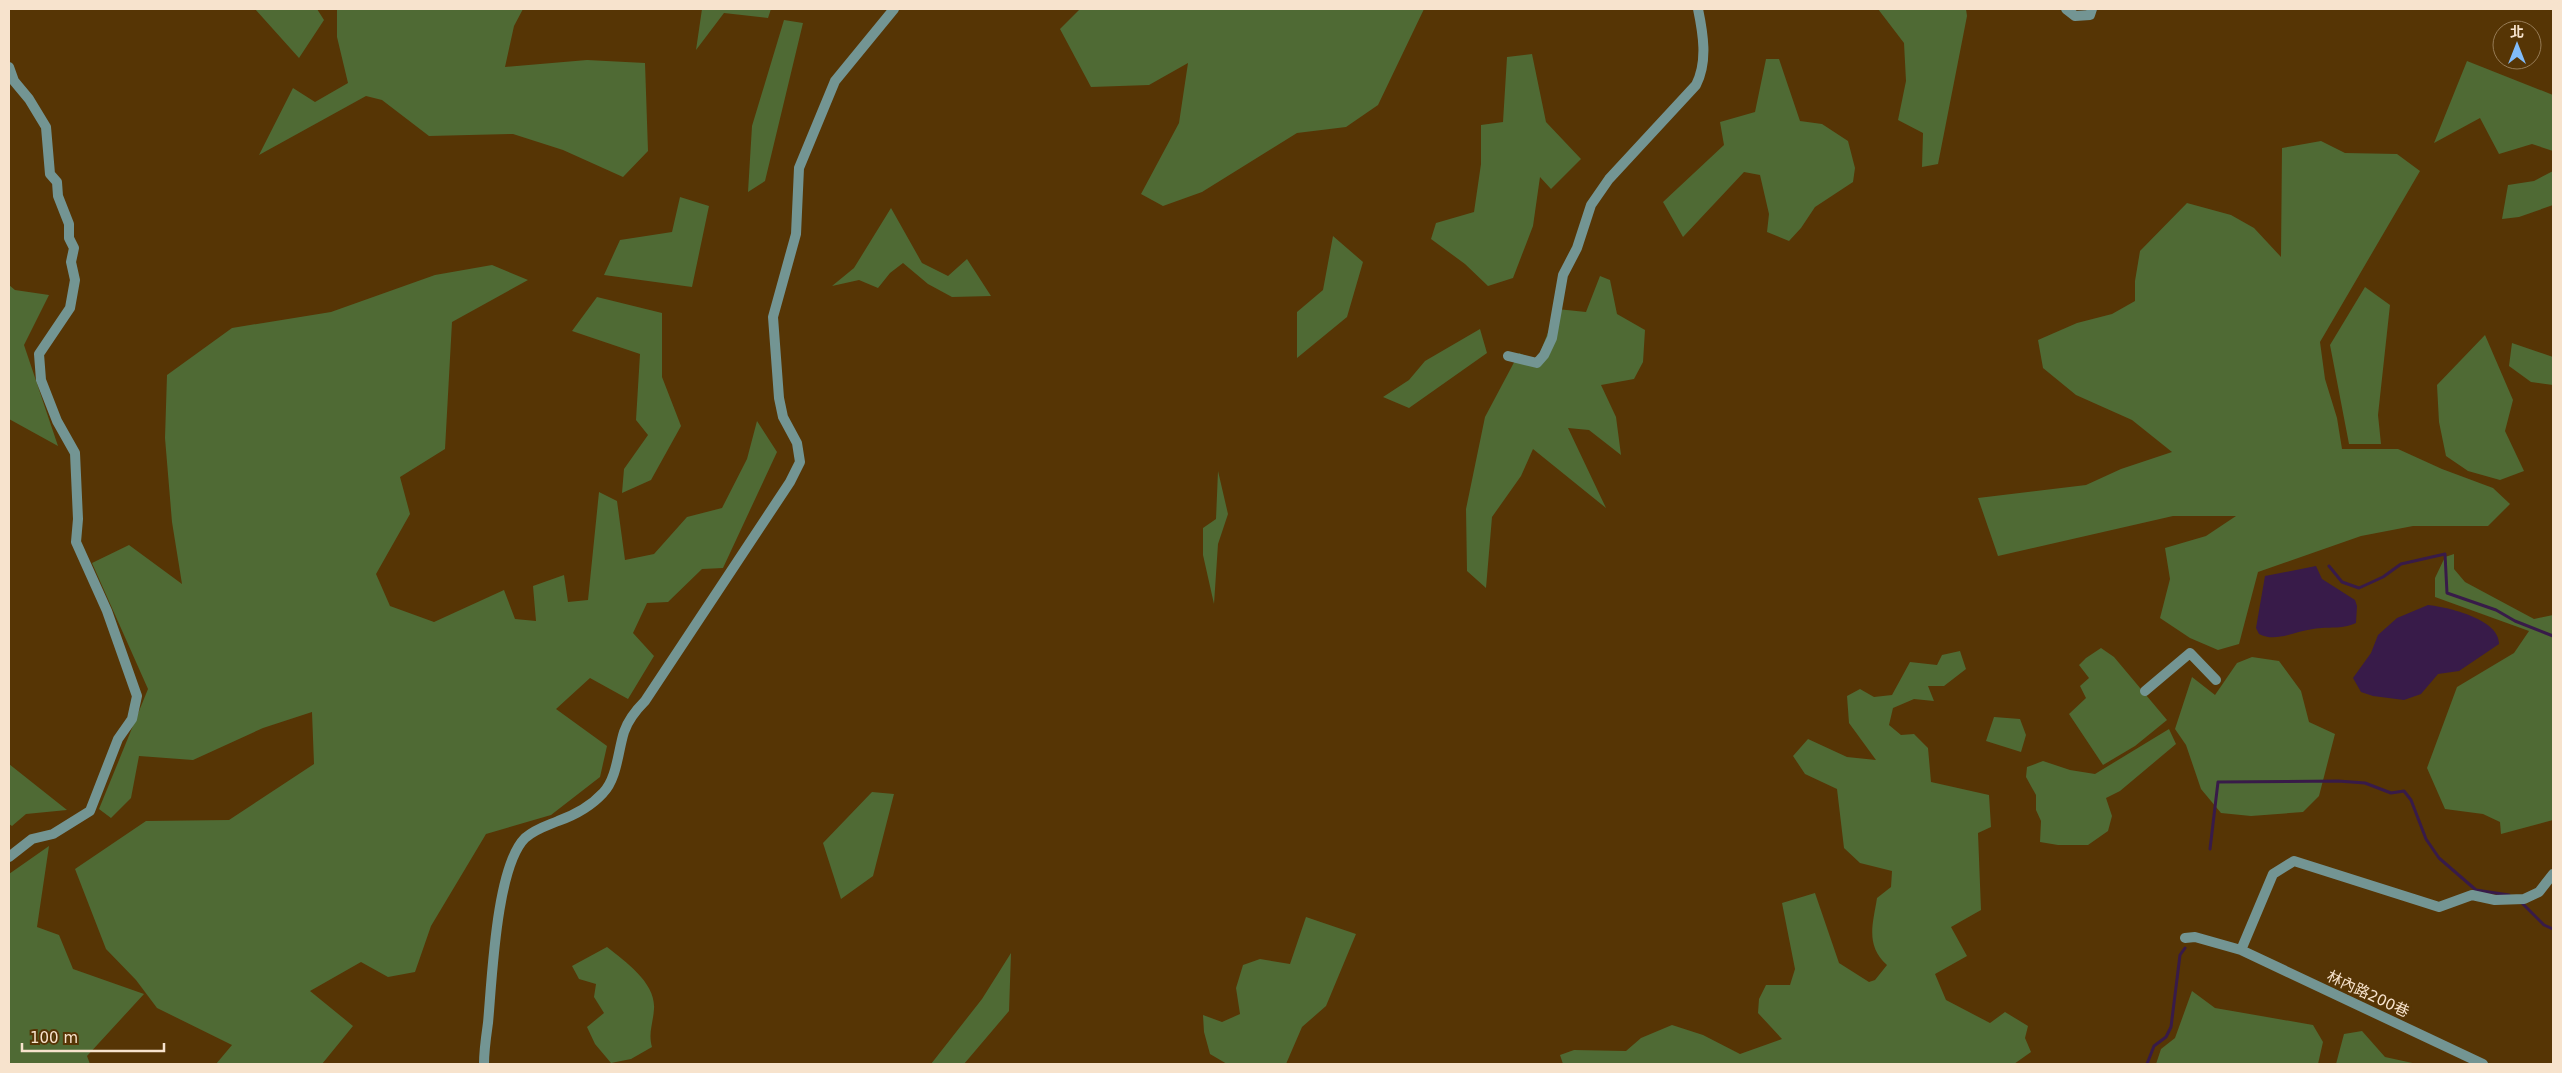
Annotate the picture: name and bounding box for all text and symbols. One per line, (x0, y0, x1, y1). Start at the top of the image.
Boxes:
north arrow (2492, 20, 2542, 70)
text: 北 (2510, 24, 2524, 40)
street label: 林內路200巷 (2324, 967, 2412, 1021)
scale bar (22, 1020, 165, 1052)
text: 100 m (30, 1029, 78, 1047)

